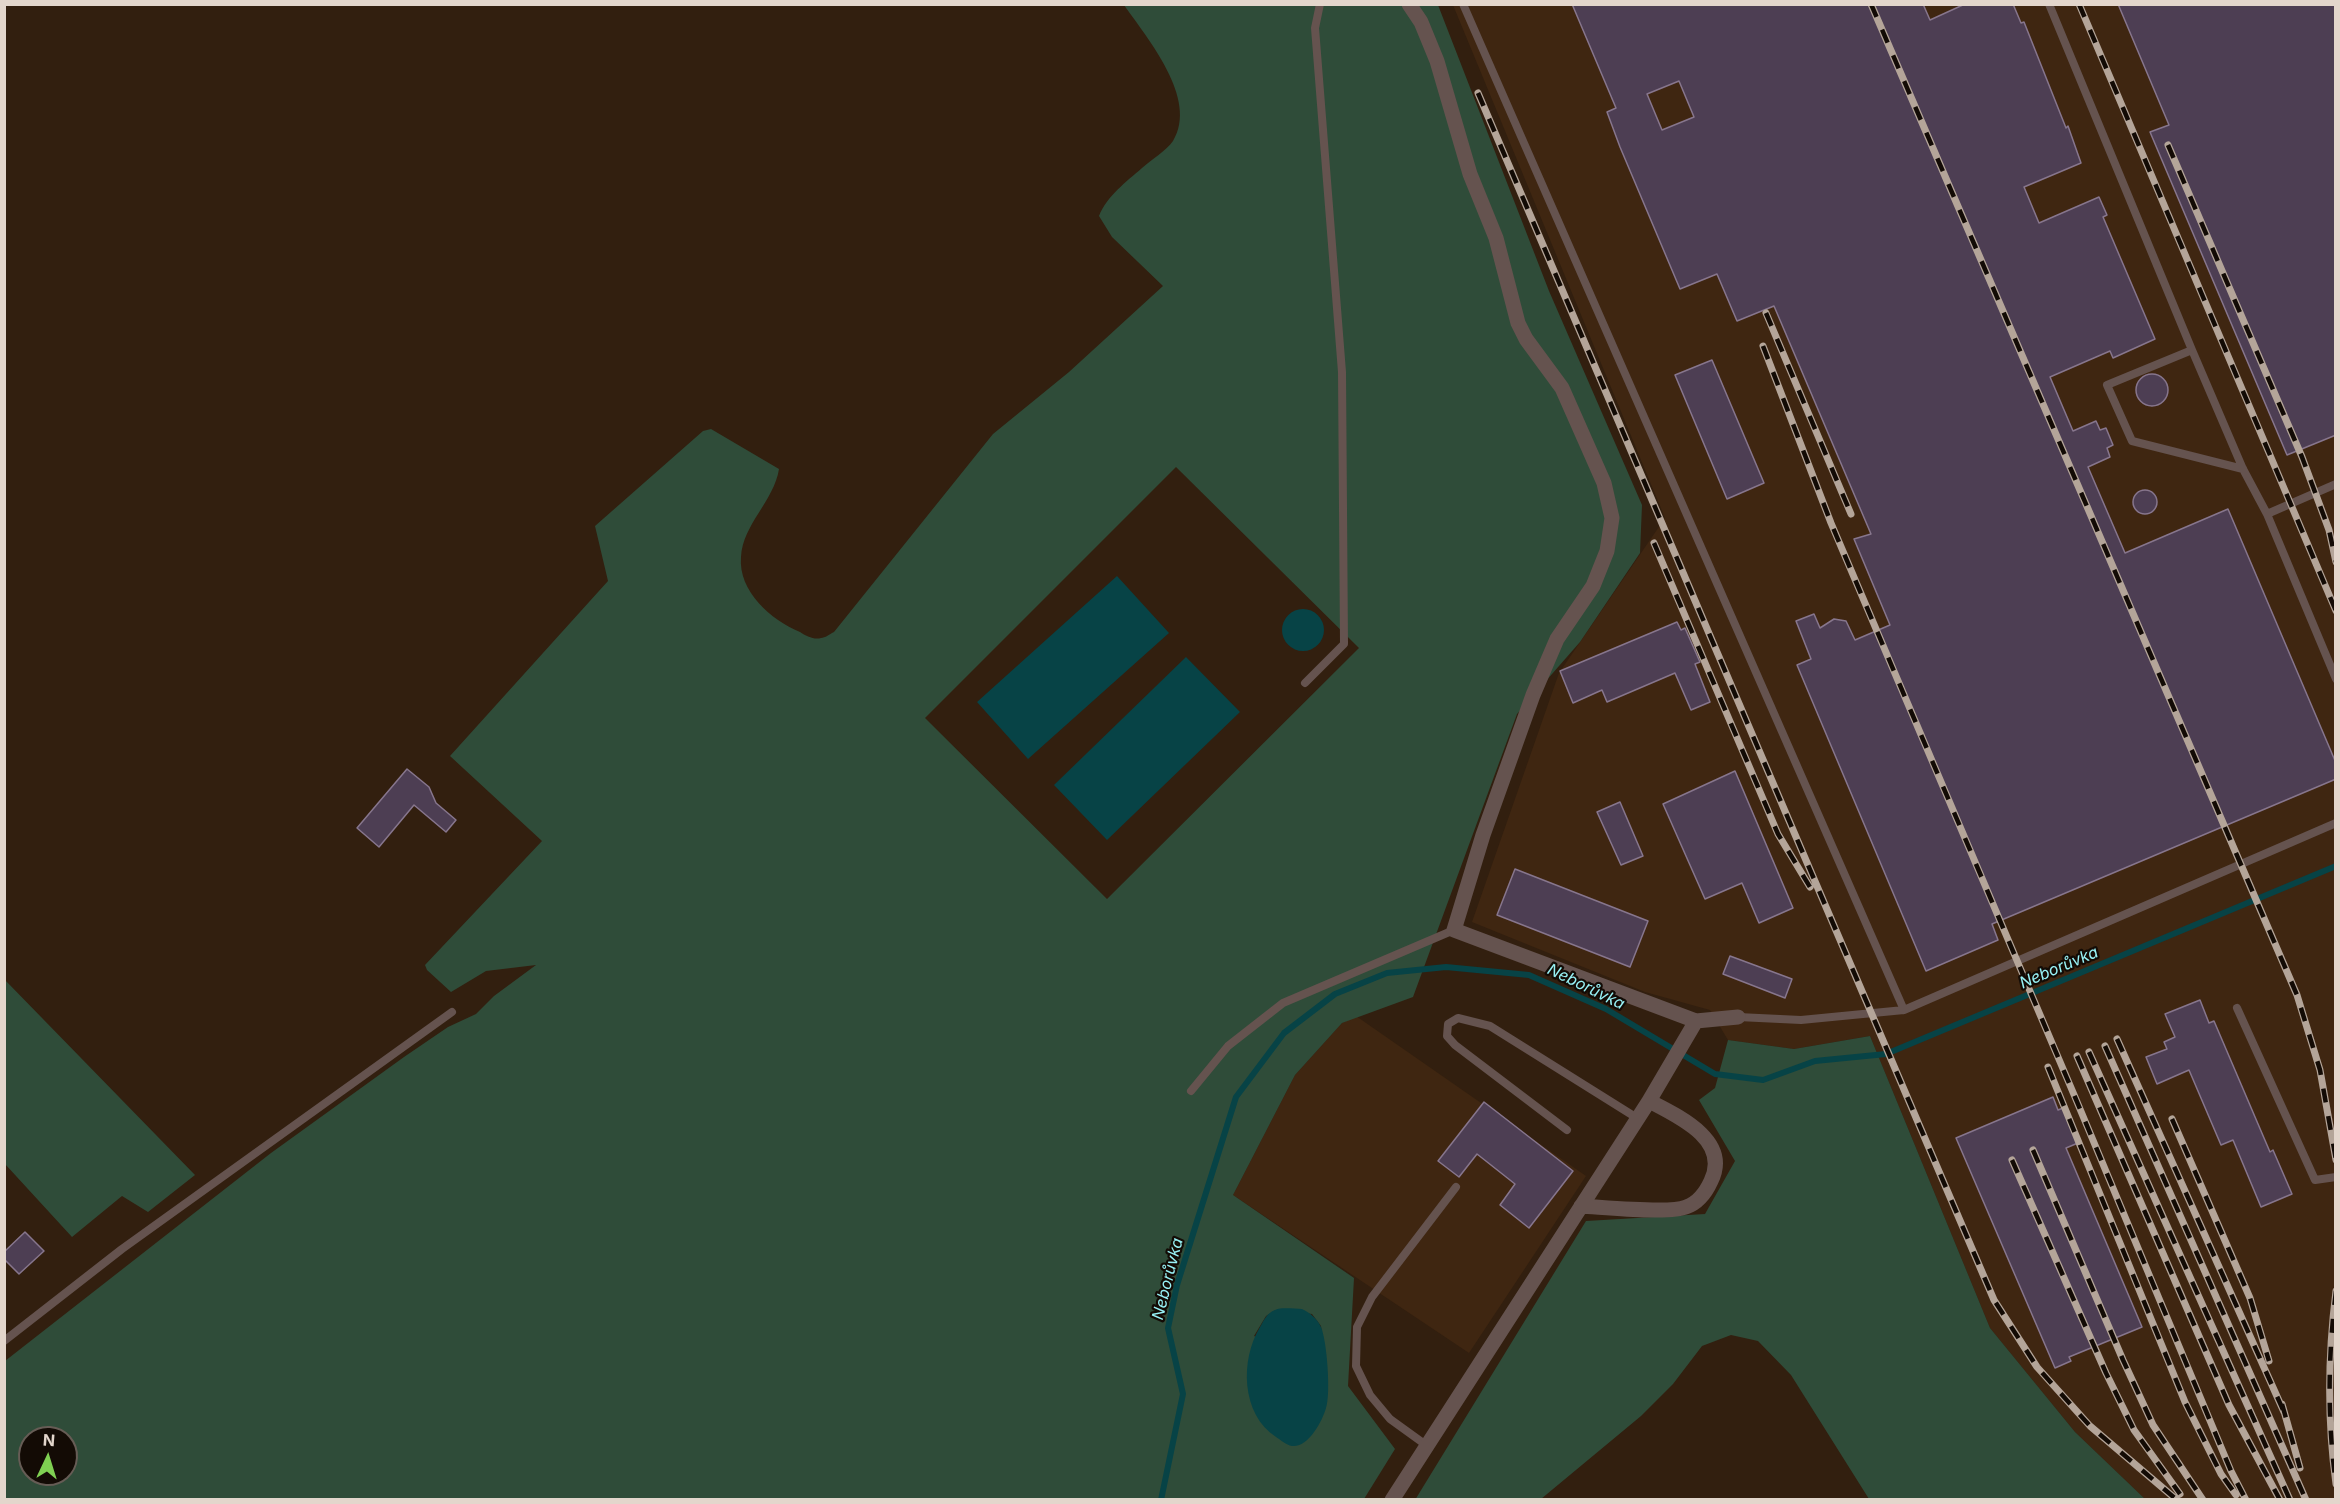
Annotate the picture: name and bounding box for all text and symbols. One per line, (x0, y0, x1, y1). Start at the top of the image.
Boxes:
water label: Neborůvka (2017, 943, 2101, 993)
water label: Neborůvka (1544, 960, 1628, 1014)
water label: Neborůvka (1149, 1236, 1187, 1322)
north arrow (18, 1426, 78, 1486)
text: N (42, 1430, 56, 1450)

